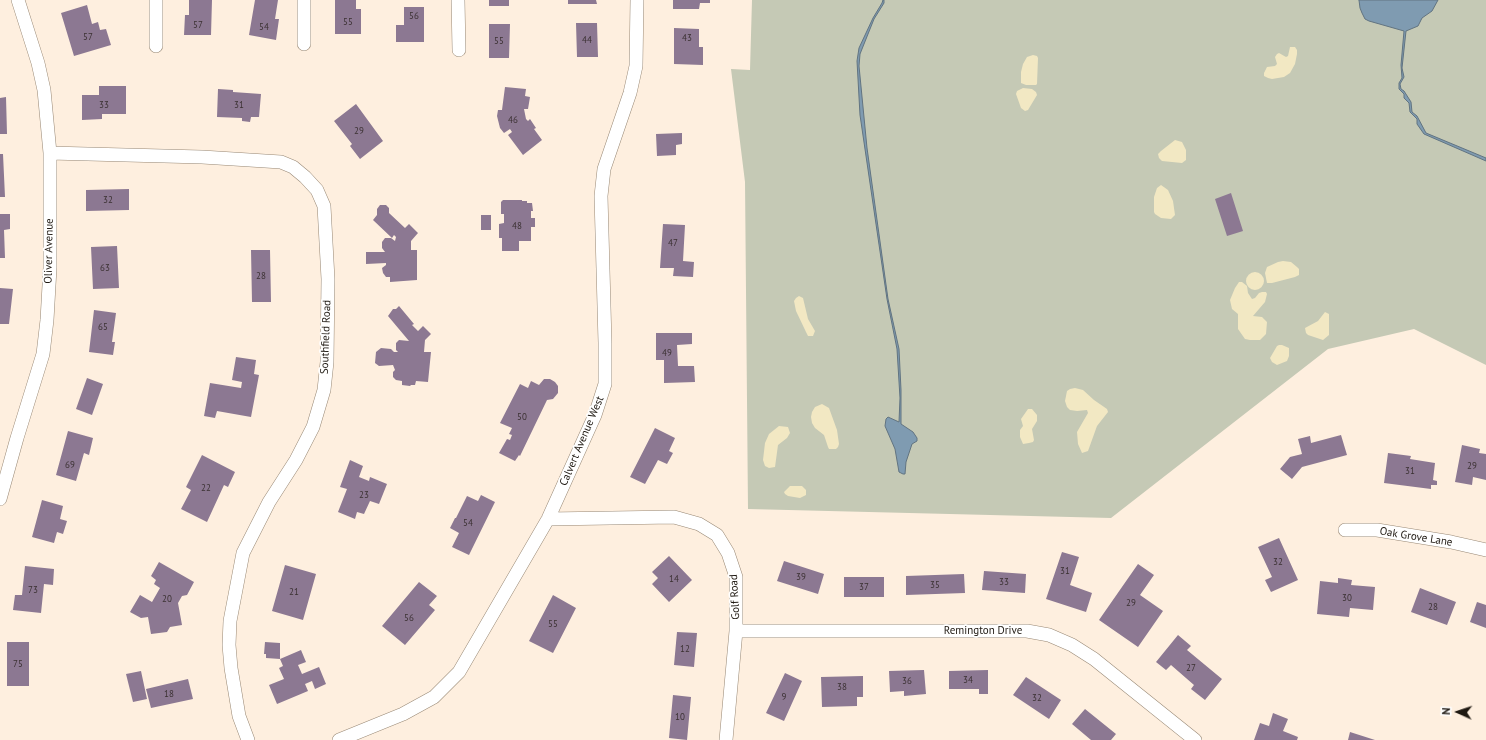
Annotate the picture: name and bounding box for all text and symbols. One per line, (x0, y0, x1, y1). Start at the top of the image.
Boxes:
house number: 56 (409, 11, 419, 21)
house number: 55 (343, 17, 353, 27)
house number: 57 (193, 20, 203, 30)
house number: 54 (259, 22, 269, 32)
house number: 57 (83, 32, 93, 42)
house number: 43 (682, 33, 692, 43)
house number: 44 (582, 35, 592, 45)
house number: 55 (494, 36, 504, 46)
house number: 33 (99, 100, 109, 110)
house number: 31 (234, 100, 244, 110)
house number: 46 (508, 115, 518, 125)
house number: 29 (354, 126, 364, 136)
house number: 32 (103, 195, 113, 205)
street label: Oliver Avenue (42, 218, 56, 284)
house number: 48 (512, 221, 522, 231)
house number: 47 (668, 238, 678, 248)
house number: 63 (100, 263, 110, 273)
house number: 28 (256, 271, 266, 281)
street label: Southfield Road (318, 300, 334, 374)
house number: 65 (98, 322, 108, 332)
house number: 49 (662, 348, 672, 358)
street label: Calvert Avenue West (557, 394, 607, 488)
house number: 50 (517, 412, 527, 422)
house number: 69 (65, 460, 75, 470)
house number: 29 (1467, 461, 1477, 471)
house number: 31 (1405, 466, 1415, 476)
house number: 22 (201, 483, 211, 493)
house number: 23 (359, 490, 369, 500)
house number: 54 (463, 518, 473, 528)
street label: Oak Grove Lane (1379, 525, 1453, 549)
house number: 32 (1273, 557, 1283, 567)
house number: 31 (1060, 566, 1070, 576)
house number: 39 (796, 572, 806, 582)
house number: 14 (669, 574, 679, 584)
street label: Golf Road (727, 574, 743, 620)
house number: 33 (999, 577, 1009, 587)
house number: 35 (930, 580, 940, 590)
house number: 37 (859, 582, 869, 592)
house number: 73 (28, 585, 38, 595)
house number: 21 (289, 587, 299, 597)
house number: 30 (1342, 593, 1352, 603)
house number: 20 (162, 594, 172, 604)
house number: 29 (1126, 598, 1136, 608)
house number: 28 (1428, 602, 1438, 612)
house number: 56 (404, 613, 414, 623)
house number: 55 (548, 619, 558, 629)
street label: Remington Drive (944, 624, 1022, 638)
house number: 12 (680, 644, 690, 654)
house number: 75 (13, 659, 23, 669)
house number: 27 (1186, 663, 1196, 673)
house number: 34 (963, 675, 973, 685)
house number: 36 (902, 676, 912, 686)
house number: 38 (837, 682, 847, 692)
house number: 18 (164, 689, 174, 699)
house number: 9 (782, 692, 786, 702)
north arrow (1438, 692, 1478, 732)
house number: 32 (1032, 693, 1042, 703)
text: N (1439, 707, 1453, 715)
house number: 10 (675, 712, 685, 722)

